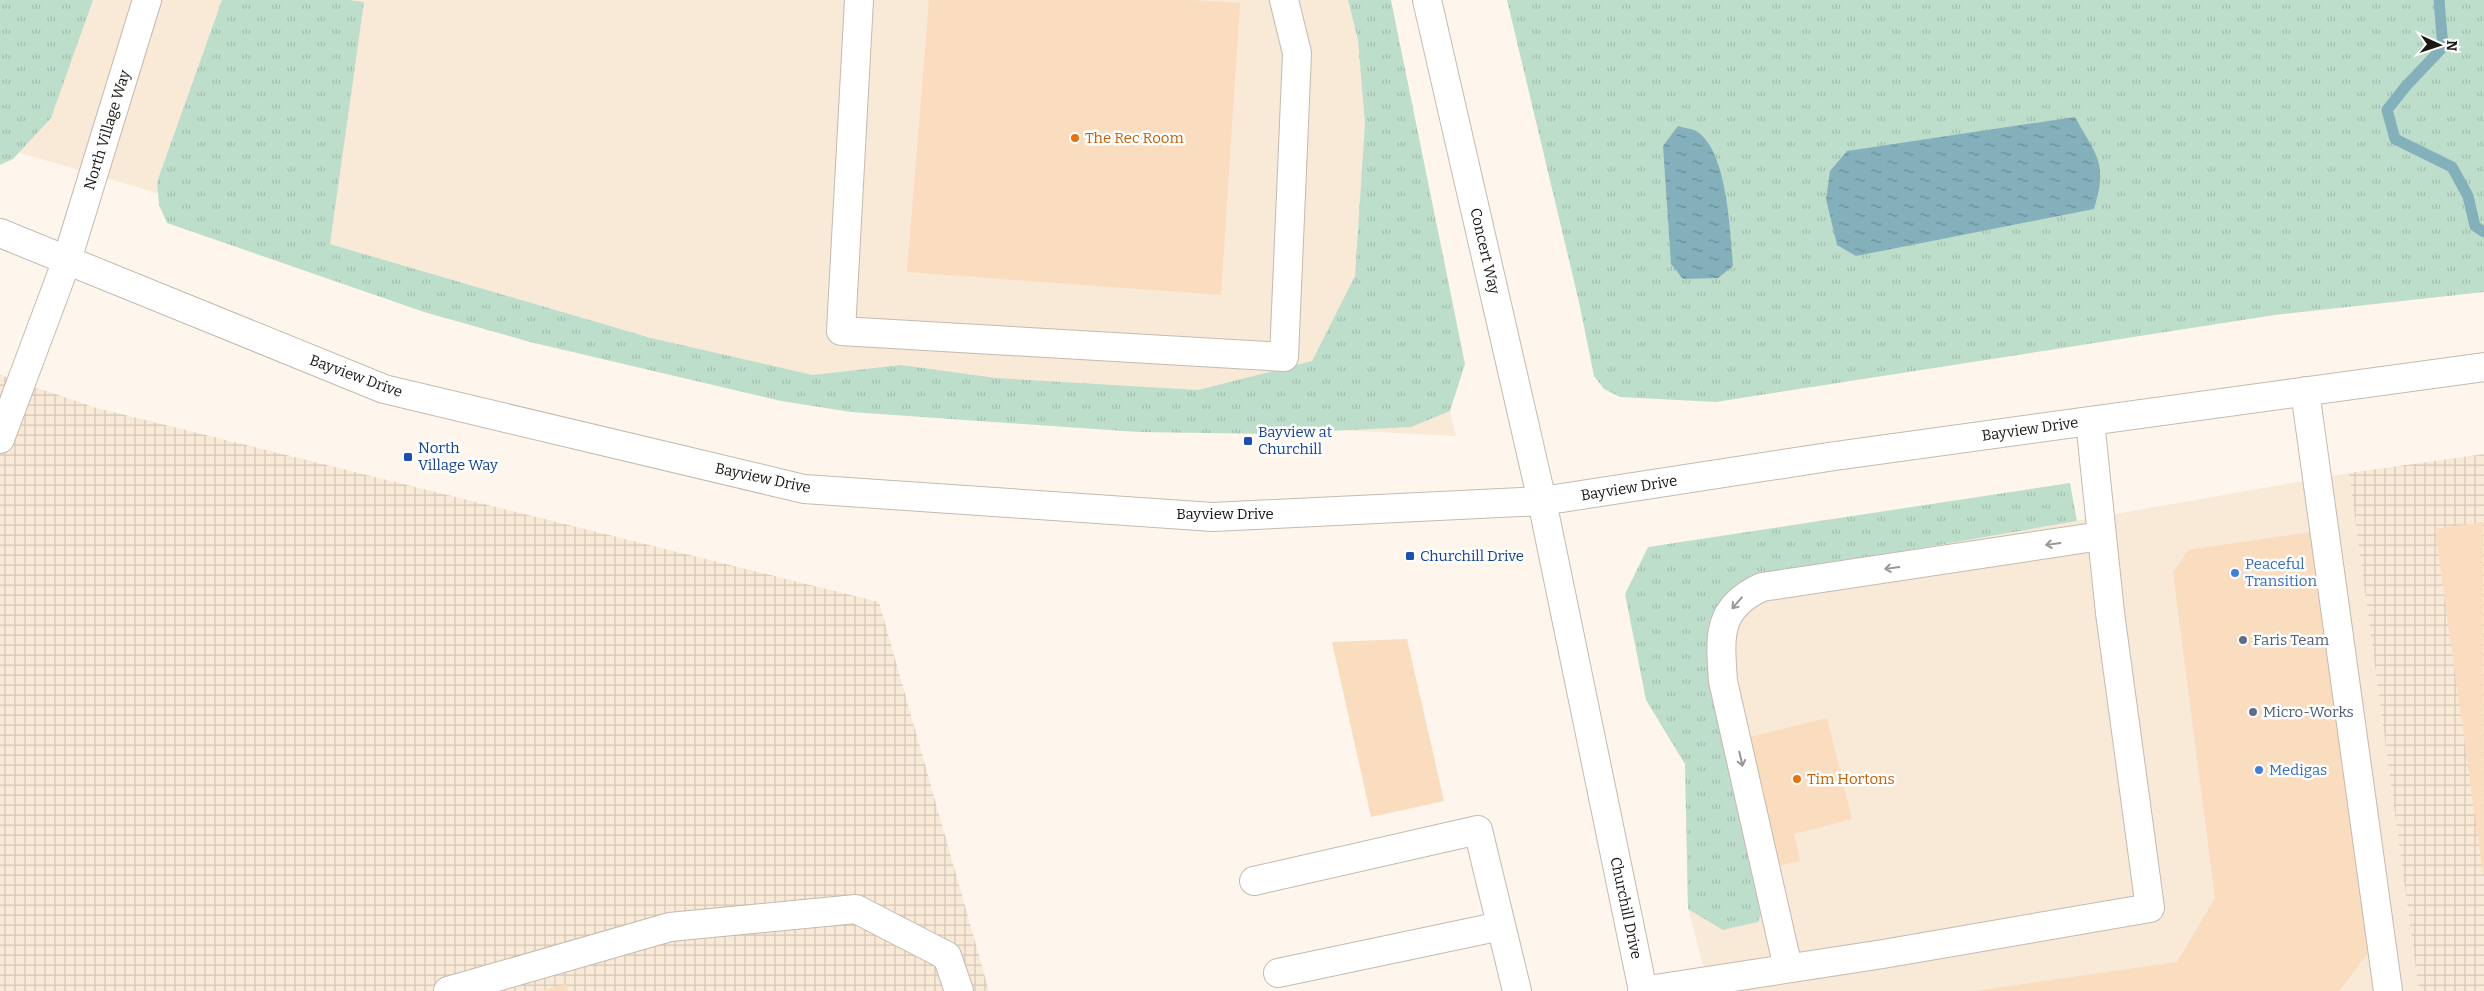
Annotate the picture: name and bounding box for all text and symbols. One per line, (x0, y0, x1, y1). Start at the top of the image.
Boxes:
north arrow (2414, 20, 2464, 70)
text: N (2443, 40, 2460, 52)
street label: North Village Way (80, 68, 134, 192)
place label: The Rec Room (1085, 129, 1184, 147)
marker: The Rec Room (1069, 132, 1081, 144)
street label: Concert Way (1466, 206, 1504, 296)
street label: Bayview Drive (307, 351, 405, 401)
street label: Bayview Drive (1980, 413, 2080, 445)
place label: Bayview at Churchill (1258, 423, 1333, 458)
marker: Bayview at Churchill (1242, 435, 1254, 447)
place label: North Village Way (418, 439, 498, 474)
marker: North Village Way (402, 451, 414, 463)
street label: Bayview Drive (713, 459, 813, 497)
street label: Bayview Drive (1579, 471, 1679, 505)
street label: Bayview Drive (1176, 505, 1274, 523)
one-way arrow (2046, 539, 2062, 549)
place label: Churchill Drive (1420, 547, 1524, 565)
marker: Churchill Drive (1404, 550, 1416, 562)
place label: Peaceful Transition (2245, 555, 2317, 590)
one-way arrow (1885, 563, 1901, 573)
marker: Peaceful Transition (2229, 567, 2241, 579)
one-way arrow (1731, 596, 1742, 609)
place label: Faris Team (2253, 631, 2330, 649)
marker: Faris Team (2237, 634, 2249, 646)
place label: Micro-Works (2263, 703, 2354, 721)
marker: Micro-Works (2247, 706, 2259, 718)
one-way arrow (1736, 751, 1746, 767)
place label: Medigas (2269, 761, 2327, 779)
marker: Medigas (2253, 764, 2265, 776)
place label: Tim Hortons (1807, 770, 1895, 788)
marker: Tim Hortons (1791, 773, 1803, 785)
street label: Churchill Drive (1606, 855, 1646, 961)

